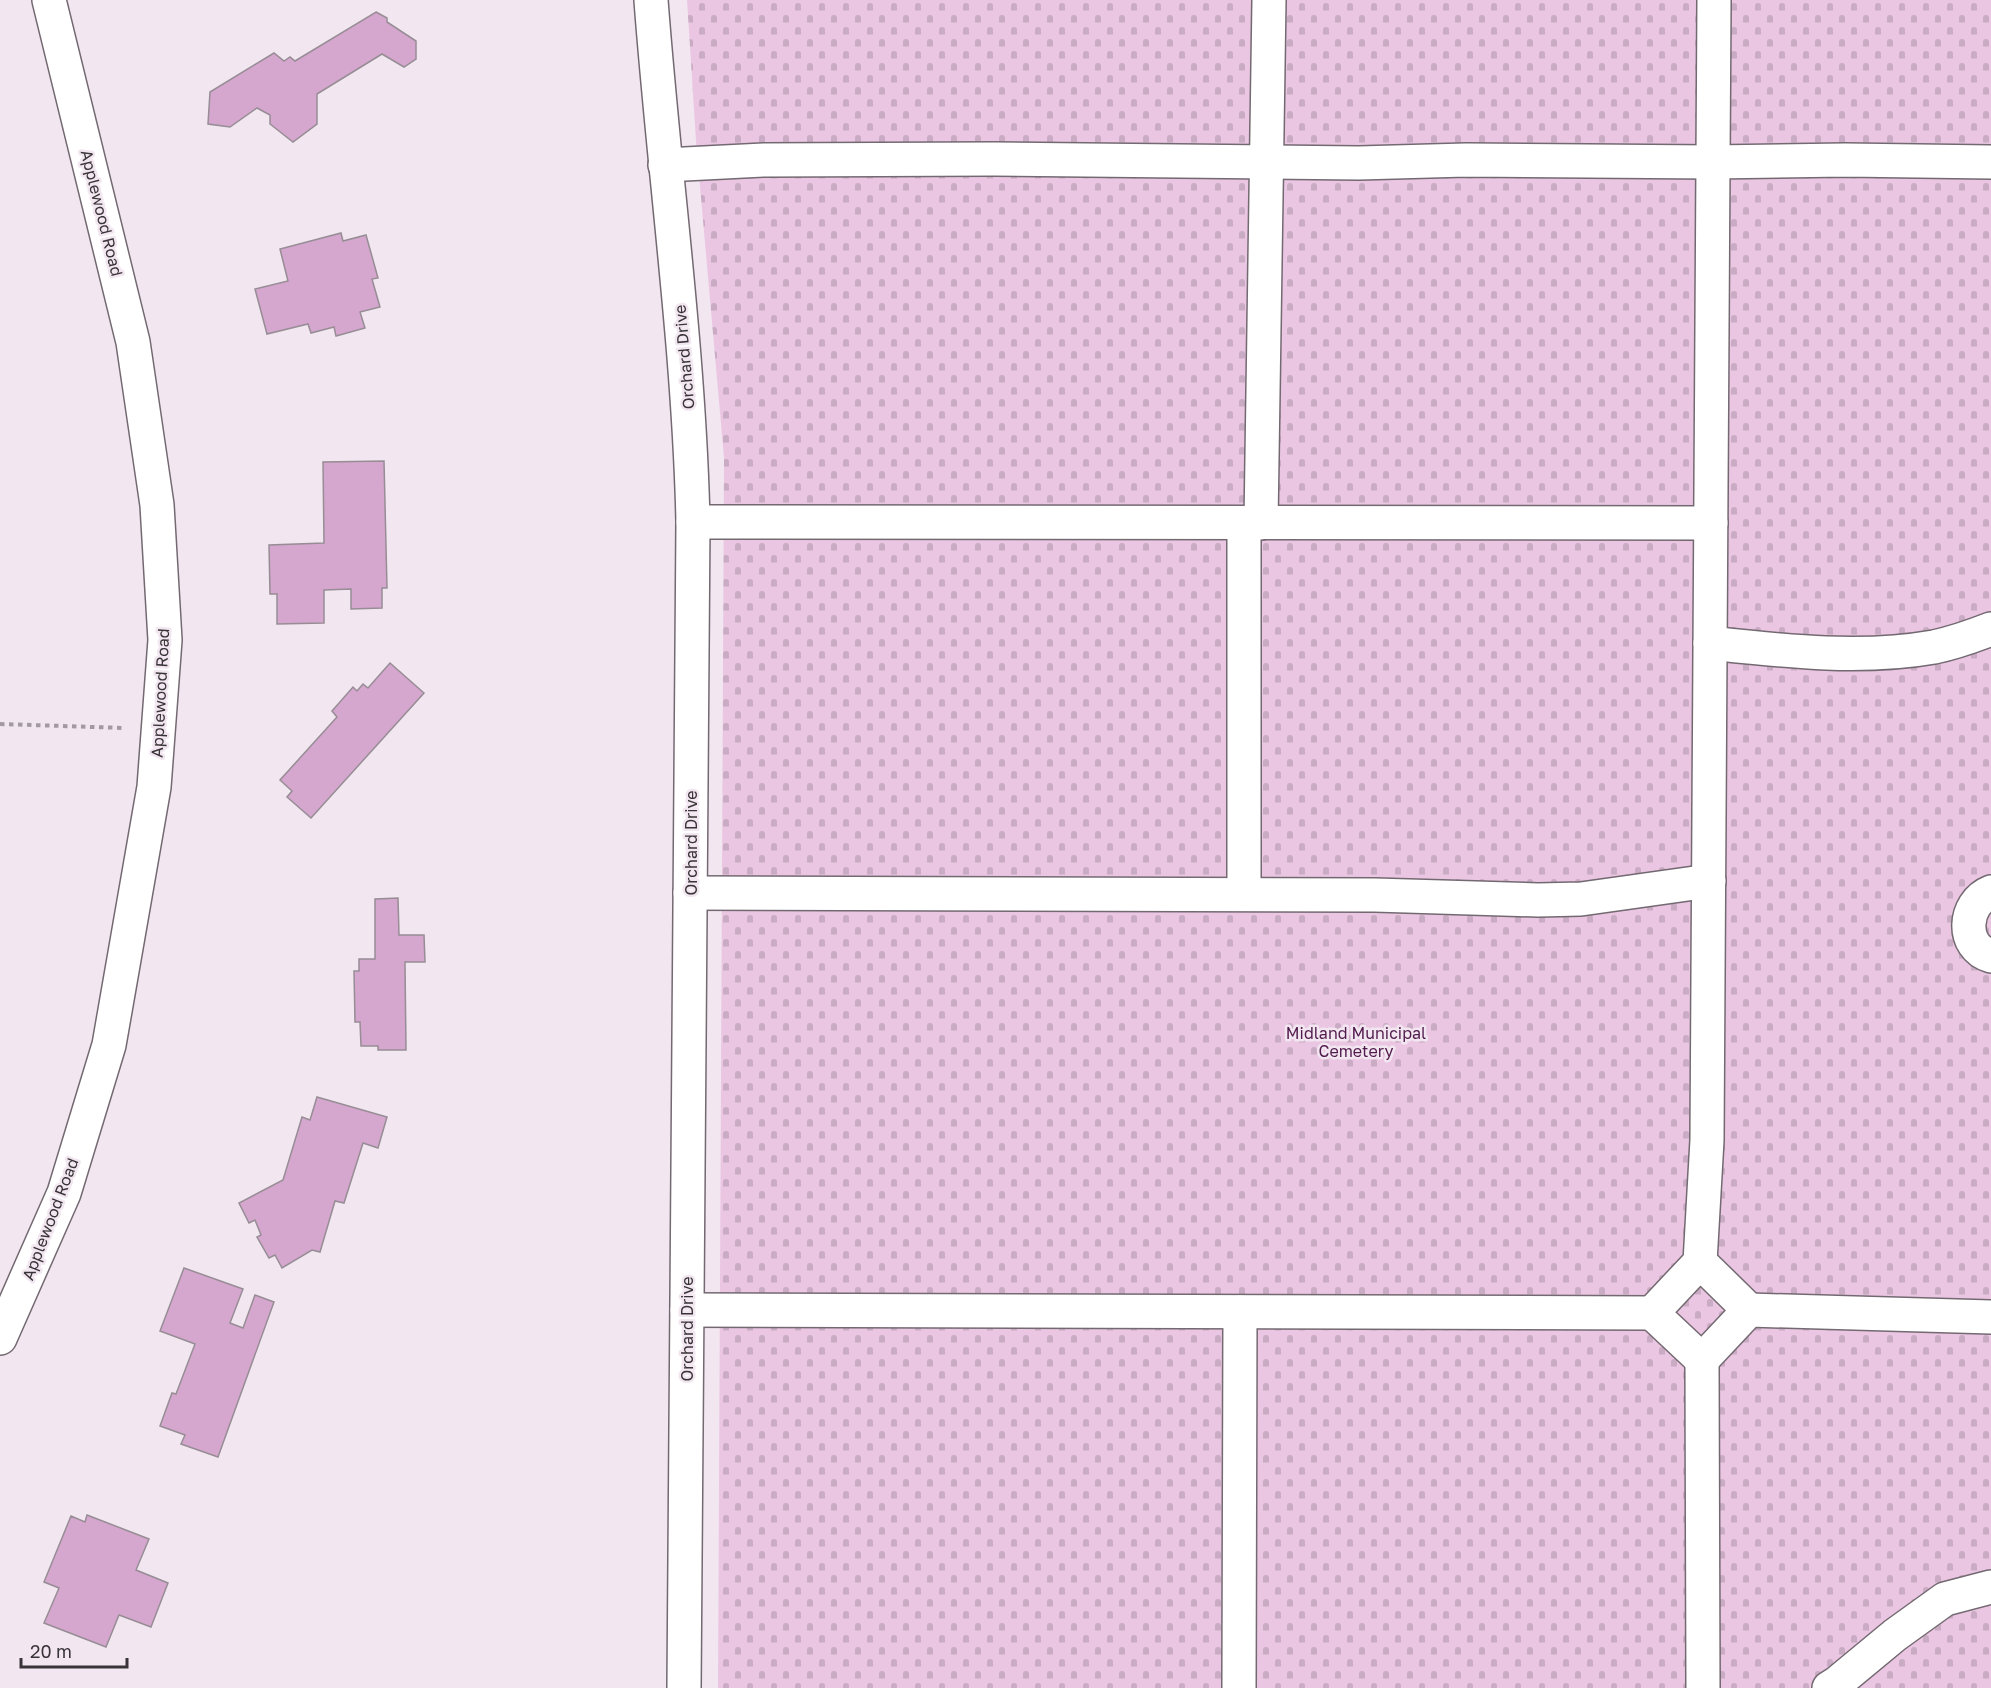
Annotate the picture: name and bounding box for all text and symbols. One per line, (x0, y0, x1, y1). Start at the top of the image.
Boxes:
street label: Applewood Road (77, 148, 127, 278)
street label: Orchard Drive (669, 304, 699, 410)
street label: Applewood Road (147, 628, 173, 758)
street label: Orchard Drive (681, 790, 701, 896)
park label: Midland Municipal Cemetery (1286, 1023, 1426, 1061)
street label: Applewood Road (17, 1155, 83, 1283)
street label: Orchard Drive (677, 1276, 697, 1382)
scale bar (21, 1631, 128, 1669)
text: 20 m (30, 1640, 72, 1662)

